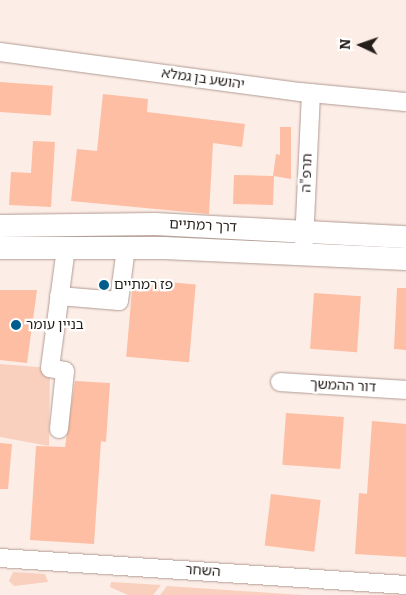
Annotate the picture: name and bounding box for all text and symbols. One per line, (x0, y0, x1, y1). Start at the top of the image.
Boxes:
north arrow (336, 20, 386, 70)
text: N (337, 38, 354, 50)
street label: יהושע בן גמלא (160, 65, 246, 93)
street label: תרפ"ה (298, 153, 316, 193)
street label: דרך רמתיים (169, 216, 237, 236)
place label: פז רמתיים (114, 277, 173, 293)
marker: פז רמתיים (98, 279, 110, 291)
place label: בניין עומר (26, 317, 84, 333)
marker: בניין עומר (10, 319, 22, 331)
street label: דור ההמשך (309, 376, 377, 396)
street label: השחר (185, 561, 221, 581)

